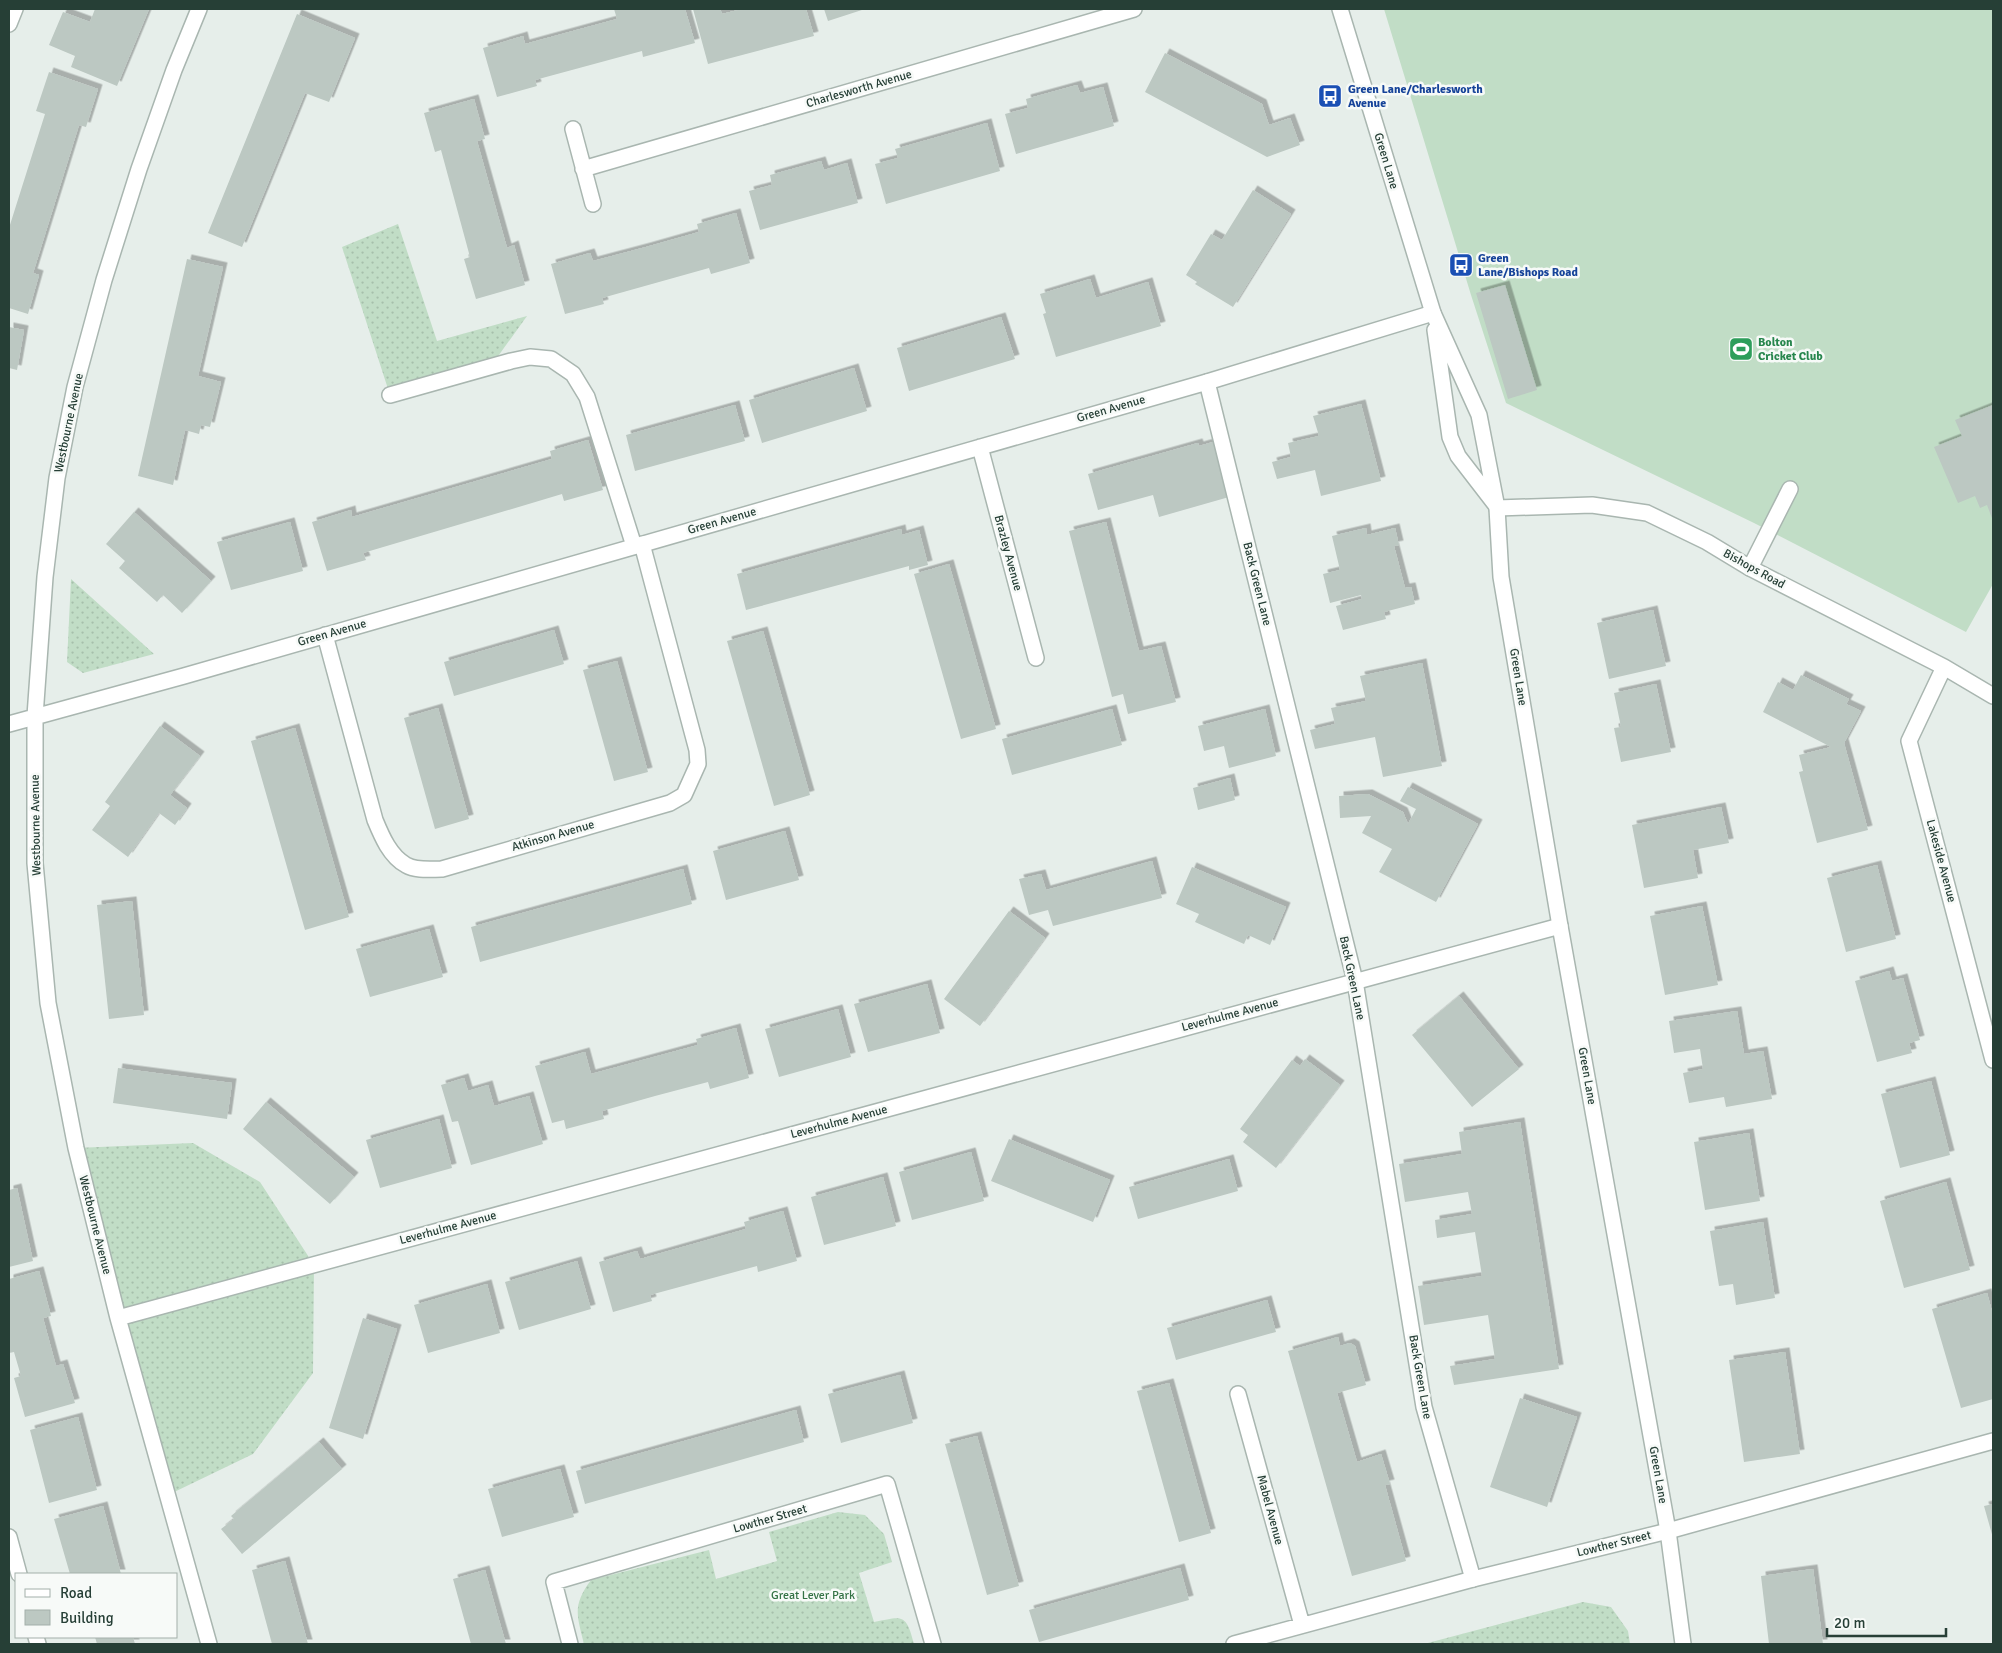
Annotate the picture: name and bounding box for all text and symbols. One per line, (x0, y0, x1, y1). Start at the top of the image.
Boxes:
street label: Charlesworth Avenue (804, 67, 914, 111)
place label: Green Lane/Charlesworth Avenue (1348, 82, 1483, 111)
bus stop icon: Green Lane/Charlesworth Avenue (1317, 83, 1343, 109)
street label: Green Lane (1370, 131, 1402, 191)
place label: Green Lane/Bishops Road (1478, 251, 1578, 280)
bus stop icon: Green Lane/Bishops Road (1448, 252, 1474, 278)
place label: Bolton Cricket Club (1758, 335, 1823, 364)
sports icon: Bolton Cricket Club (1728, 336, 1754, 362)
street label: Westbourne Avenue (51, 372, 87, 474)
street label: Green Avenue (1075, 392, 1147, 426)
street label: Green Avenue (686, 504, 758, 538)
street label: Brazley Avenue (991, 513, 1025, 593)
street label: Back Green Lane (1239, 541, 1275, 627)
street label: Bishops Road (1720, 546, 1788, 592)
street label: Green Avenue (296, 616, 368, 650)
street label: Green Lane (1506, 647, 1530, 707)
street label: Westbourne Avenue (28, 774, 44, 876)
street label: Atkinson Avenue (510, 817, 596, 855)
street label: Lakeside Avenue (1923, 818, 1959, 904)
street label: Back Green Lane (1336, 935, 1368, 1021)
street label: Leverhulme Avenue (1180, 995, 1280, 1035)
street label: Green Lane (1575, 1046, 1599, 1106)
street label: Leverhulme Avenue (789, 1102, 889, 1142)
street label: Westbourne Avenue (75, 1174, 115, 1276)
street label: Leverhulme Avenue (398, 1208, 498, 1248)
street label: Back Green Lane (1405, 1334, 1435, 1420)
street label: Green Lane (1646, 1445, 1670, 1505)
street label: Mabel Avenue (1253, 1473, 1287, 1547)
street label: Lowther Street (731, 1501, 809, 1537)
street label: Lowther Street (1575, 1528, 1653, 1560)
legend (15, 1573, 178, 1638)
text: Road (60, 1584, 92, 1602)
park label: Great Lever Park (771, 1588, 855, 1603)
scale bar (1827, 1606, 1946, 1638)
text: Building (60, 1609, 114, 1627)
text: 20 m (1834, 1614, 1865, 1632)

